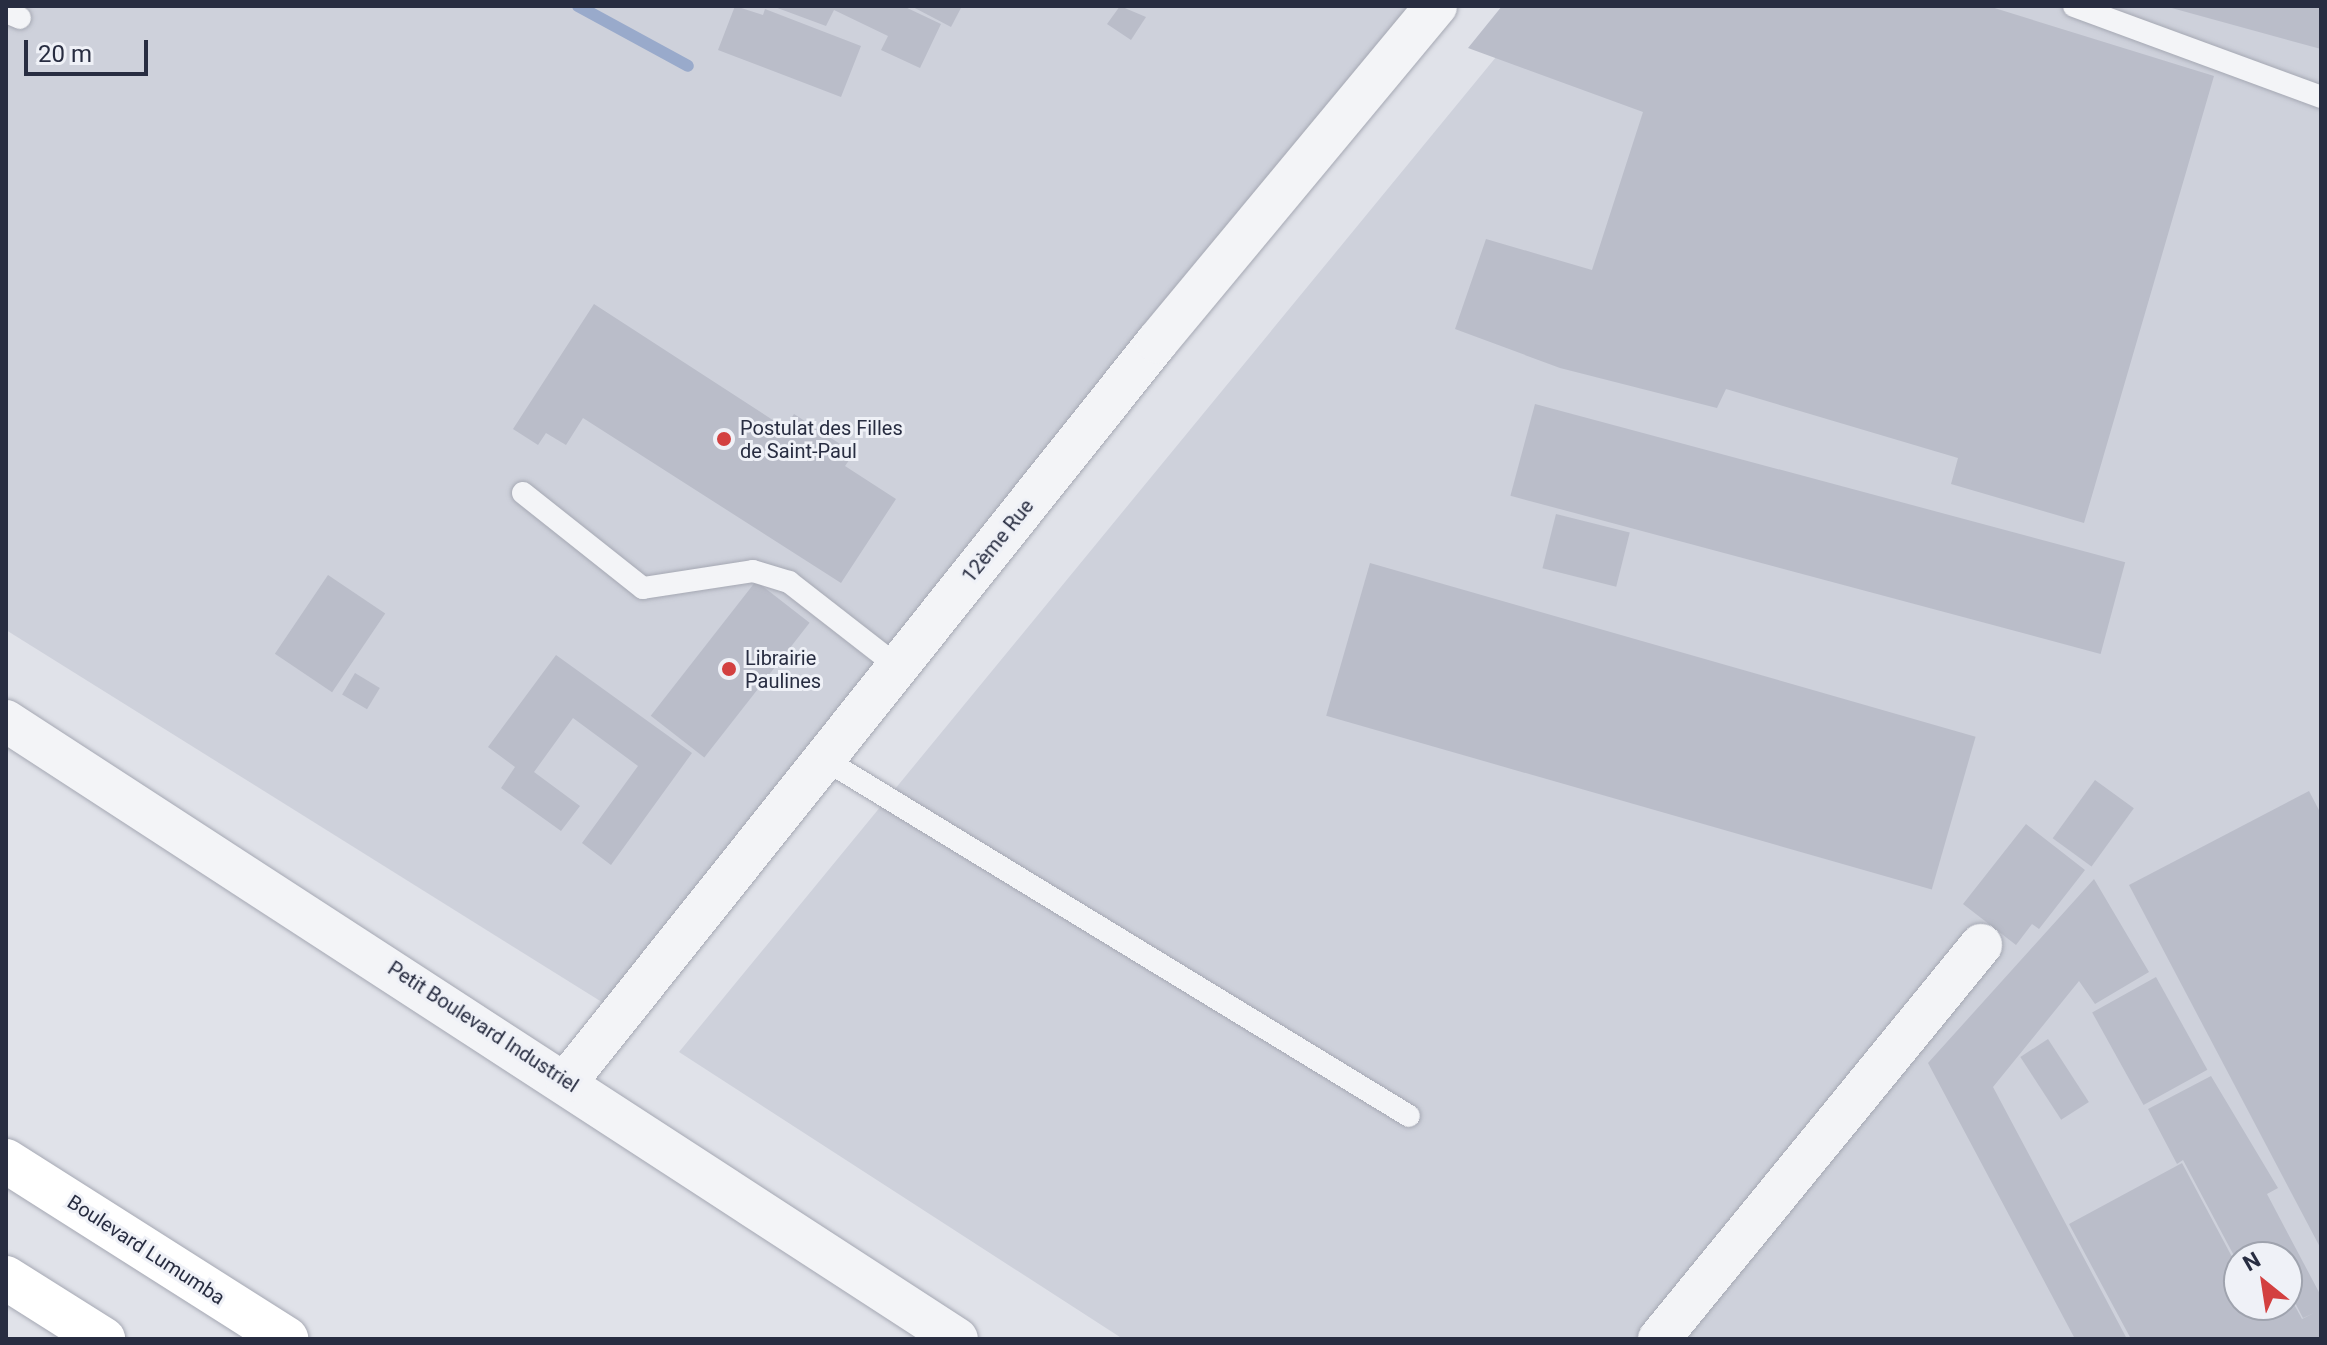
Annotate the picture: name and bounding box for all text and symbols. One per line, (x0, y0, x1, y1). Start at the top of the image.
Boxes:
scale bar (28, 24, 152, 74)
text: 20 m (38, 40, 92, 68)
place label: Postulat des Filles de Saint-Paul (740, 416, 903, 463)
marker: Postulat des Filles de Saint-Paul (715, 430, 733, 448)
street label: 12ème Rue (957, 495, 1039, 587)
place label: Librairie Paulines (745, 646, 821, 693)
marker: Librairie Paulines (720, 660, 738, 678)
street label: Petit Boulevard Industriel (383, 956, 583, 1098)
street label: Boulevard Lumumba (63, 1190, 229, 1310)
north arrow (2223, 1241, 2303, 1321)
text: N (2239, 1247, 2265, 1276)

